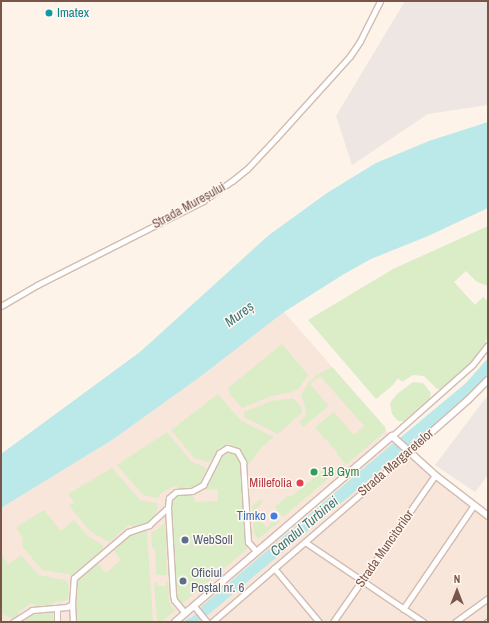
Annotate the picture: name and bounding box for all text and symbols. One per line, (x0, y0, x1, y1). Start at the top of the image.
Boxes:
place label: Imatex (57, 5, 89, 21)
marker: Imatex (44, 8, 54, 18)
street label: Strada Mureșului (150, 180, 228, 232)
water label: Mureș (221, 298, 257, 330)
street label: Strada Margaretelor (355, 426, 437, 500)
place label: 18 Gym (322, 464, 359, 480)
marker: 18 Gym (309, 467, 319, 477)
place label: Millefolia (249, 475, 292, 491)
marker: Millefolia (295, 478, 305, 488)
water label: Canalul Turbinei (266, 493, 342, 559)
street label: Strada Muncitorilor (353, 507, 417, 591)
place label: Timko (237, 508, 266, 524)
marker: Timko (269, 511, 279, 521)
place label: WebSoll (193, 532, 233, 548)
marker: WebSoll (180, 535, 190, 545)
place label: Oficiul Poștal nr. 6 (191, 566, 244, 597)
north arrow (437, 571, 477, 611)
text: N (454, 572, 460, 586)
marker: Oficiul Poștal nr. 6 (178, 576, 188, 586)

